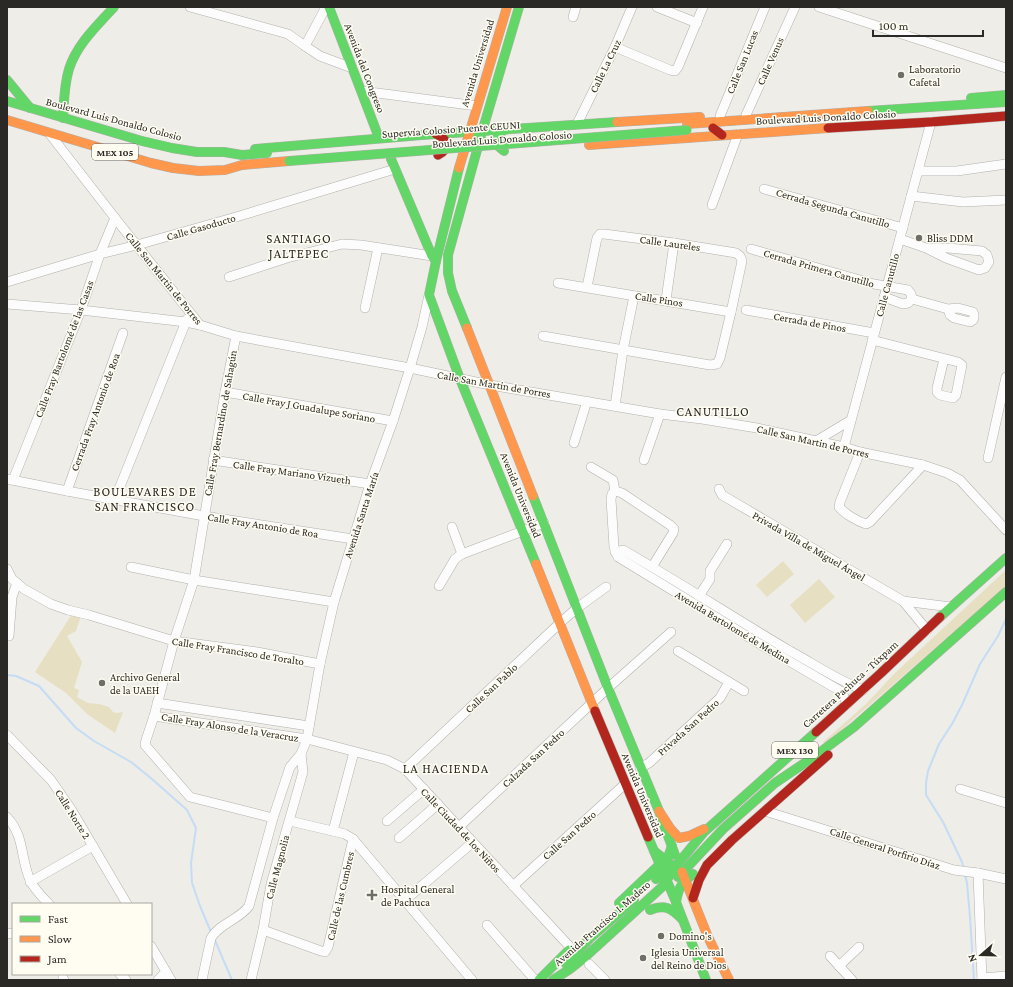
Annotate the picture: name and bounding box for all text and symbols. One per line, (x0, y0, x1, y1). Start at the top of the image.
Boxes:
scale bar (873, 12, 983, 38)
street label: Avenida Universidad (458, 18, 496, 108)
text: 100 m (879, 19, 909, 33)
street label: Avenida del Congreso (342, 22, 388, 115)
street label: Calle San Lucas (724, 28, 760, 96)
street label: Calle Venus (754, 35, 786, 87)
street label: Calle La Cruz (587, 37, 623, 95)
place label: Laboratorio Cafetal (909, 63, 961, 88)
marker: Laboratorio Cafetal (896, 70, 906, 80)
street label: Boulevard Luis Donaldo Colosio (45, 95, 184, 143)
street label: Boulevard Luis Donaldo Colosio (756, 107, 897, 127)
street label: Supervía Colosio Puente CEUNI (382, 118, 520, 141)
street label: Boulevard Luis Donaldo Colosio (432, 128, 573, 150)
road number: MEX 105 (92, 144, 138, 160)
street label: Cerrada Segunda Canutillo (774, 186, 892, 231)
street label: Calle Gasoducto (165, 211, 237, 243)
street label: Calle San Martin de Porres (123, 229, 205, 327)
district label: SANTIAGO JALTEPEC (266, 231, 332, 261)
place label: Bliss DDM (927, 232, 973, 244)
street label: Calle Laureles (639, 233, 701, 253)
marker: Bliss DDM (914, 233, 924, 243)
street label: Cerrada Primera Canutillo (762, 246, 876, 290)
street label: Calle Canutillo (873, 251, 901, 318)
street label: Calle Fray Bartolomé de las Casas (32, 279, 97, 420)
street label: Calle Pinos (634, 289, 684, 309)
street label: Cerrada de Pinos (773, 310, 847, 334)
street label: Calle Fray Bernardino de Sahagún (201, 349, 240, 497)
street label: Cerrada Fray Antonio de Roa (68, 351, 123, 473)
street label: Calle San Martin de Porres (436, 368, 552, 400)
street label: Calle Fray J Guadalupe Soriano (241, 389, 377, 426)
district label: CANUTILLO (676, 404, 750, 419)
street label: Calle San Martin de Porres (756, 422, 870, 460)
street label: Avenida Universidad (498, 451, 544, 540)
street label: Calle Fray Mariano Vizueth (232, 458, 352, 487)
street label: Avenida Santa María (341, 470, 381, 560)
district label: BOULEVARES DE SAN FRANCISCO (93, 484, 197, 514)
street label: Privada Villa de Miguel Ángel (750, 509, 868, 584)
street label: Calle Fray Antonio de Roa (207, 510, 319, 541)
street label: Avenida Bartolomé de Medina (673, 588, 793, 666)
street label: Calle Fray Francisco de Toralto (171, 635, 305, 668)
street label: Carretera Pachuca - Túxpam (800, 638, 901, 731)
street label: Calle San Pablo (462, 660, 520, 715)
place label: Archivo General de la UAEH (110, 671, 180, 696)
marker: Archivo General de la UAEH (97, 678, 107, 688)
street label: Privada San Pedro (655, 696, 722, 758)
street label: Calle Fray Alonso de la Veracruz (160, 710, 300, 745)
street label: Calzada San Pedro (500, 726, 567, 790)
road number: MEX 130 (772, 742, 818, 758)
street label: Avenida Universidad (620, 751, 666, 839)
district label: LA HACIENDA (403, 761, 489, 776)
street label: Calle Ciudad de los Niños (419, 785, 503, 875)
street label: Calle Norte 2 (53, 787, 93, 841)
street label: Calle San Pedro (540, 808, 598, 862)
street label: Calle General Porfirio Díaz (828, 824, 942, 872)
street label: Calle Magnolia (263, 834, 292, 901)
street label: Calle de las Cumbres (324, 850, 356, 942)
street label: Avenida Francisco I. Madero (552, 878, 653, 968)
place label: Hospital General de Pachuca (381, 883, 455, 908)
marker: Hospital General de Pachuca (366, 889, 378, 901)
legend (12, 903, 152, 975)
text: Fast (48, 912, 69, 926)
place label: Domino's (669, 930, 712, 942)
marker: Domino's (656, 931, 666, 941)
text: Slow (48, 932, 72, 946)
north arrow (961, 935, 1001, 975)
place label: Iglesia Universal del Reino de Dios (651, 946, 726, 971)
text: Jam (47, 952, 67, 966)
text: N (965, 952, 979, 964)
marker: Iglesia Universal del Reino de Dios (638, 953, 648, 963)

